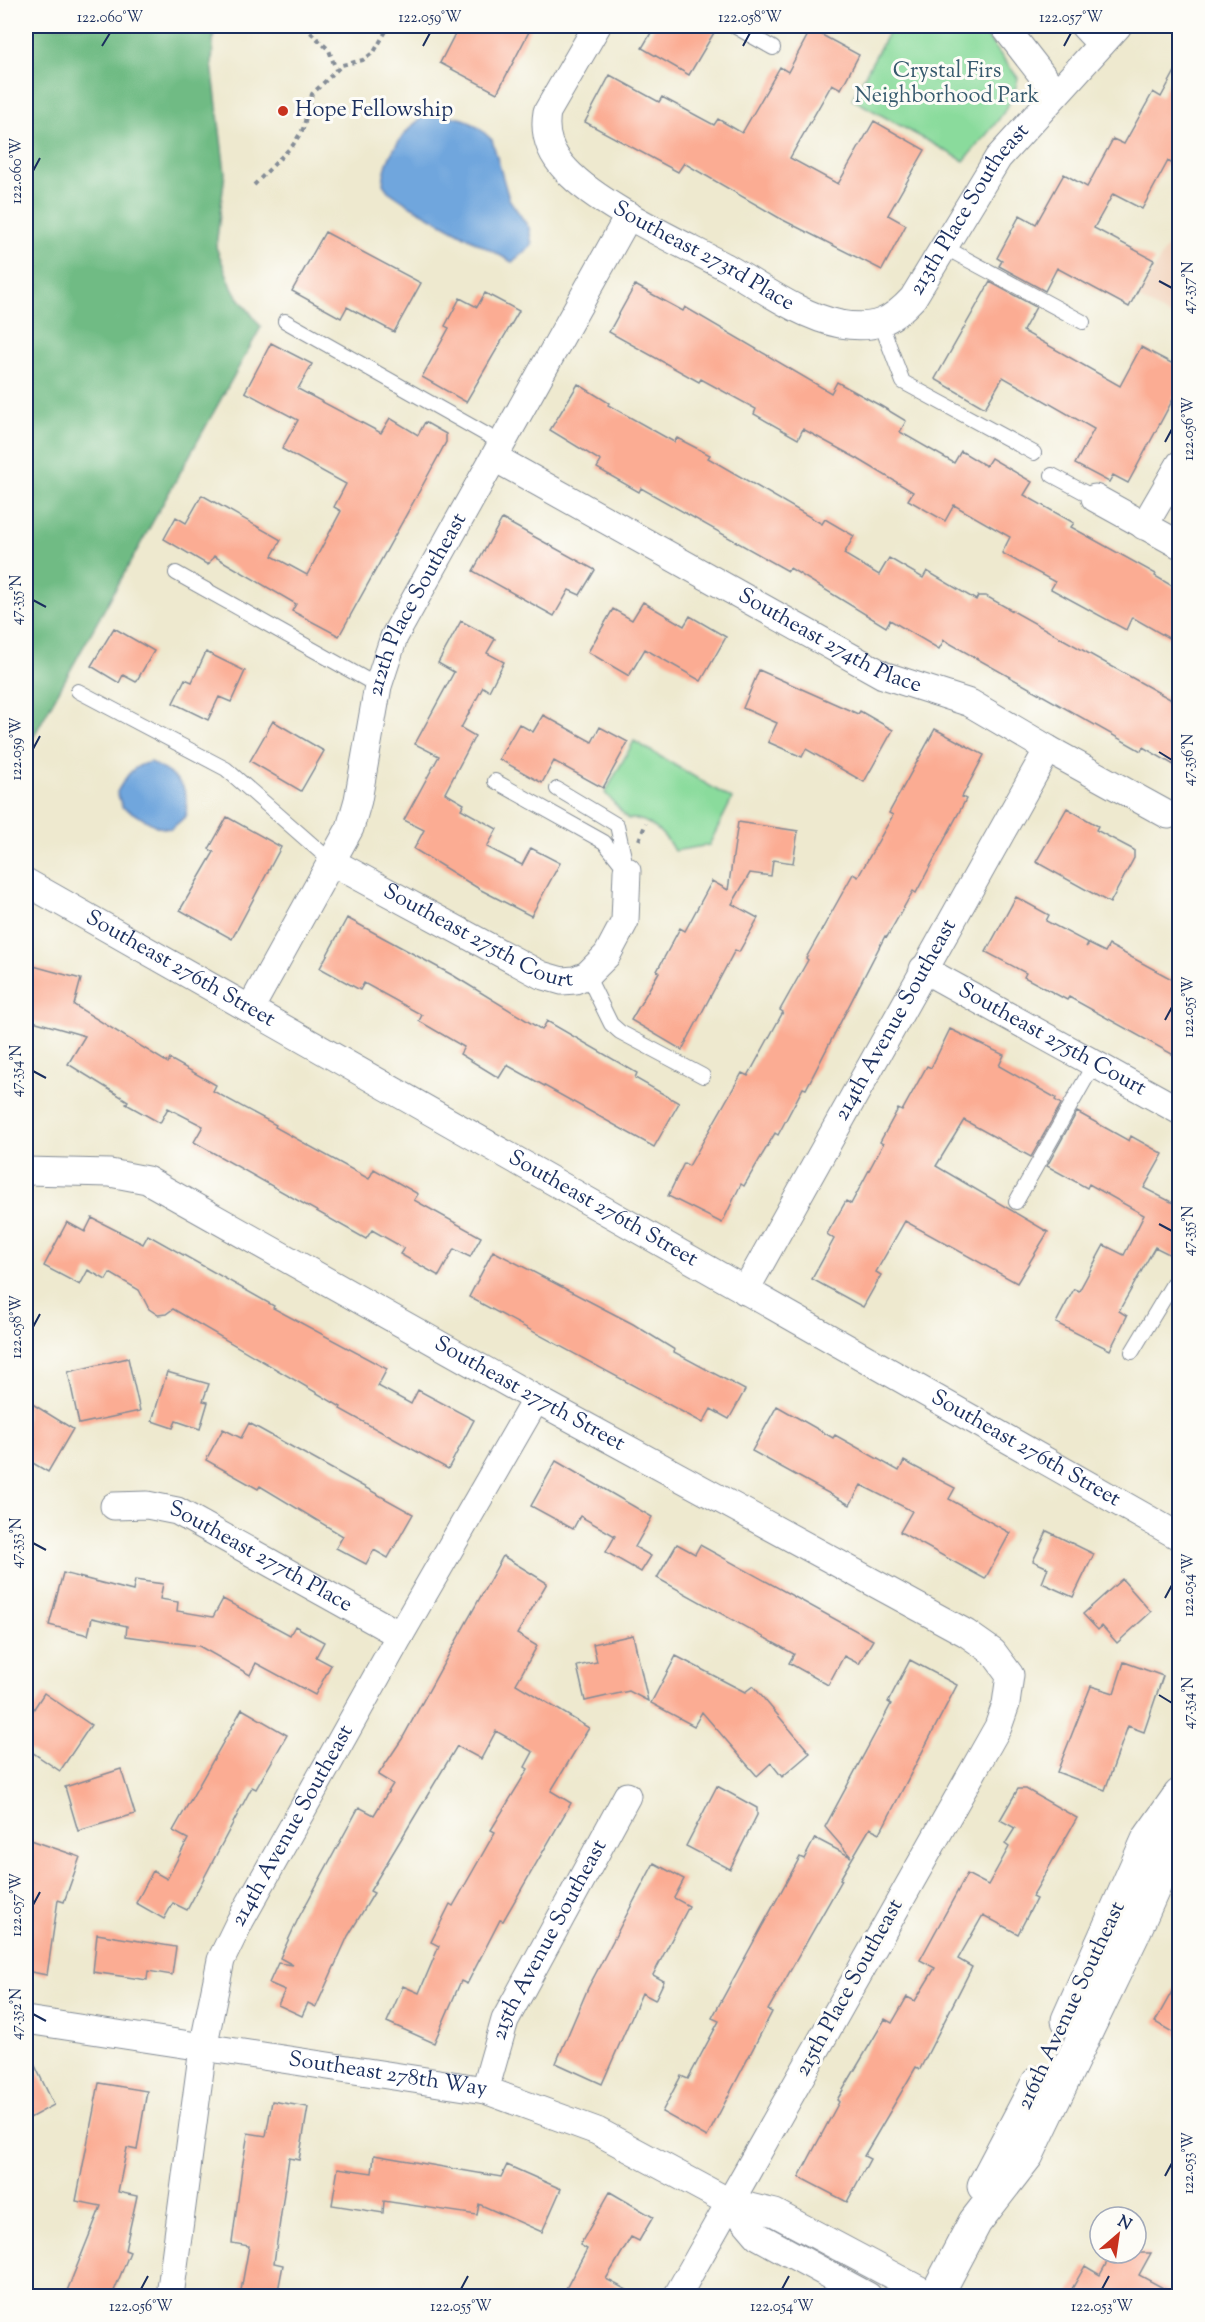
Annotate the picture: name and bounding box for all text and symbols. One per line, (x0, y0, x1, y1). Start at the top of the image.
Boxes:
text: 122.060°W (77, 8, 143, 29)
text: 122.059°W (398, 8, 462, 29)
text: 122.058°W (718, 8, 782, 29)
text: 122.057°W (1039, 8, 1103, 29)
park label: Crystal Firs Neighborhood Park (854, 56, 1040, 113)
place label: Hope Fellowship (295, 95, 453, 127)
marker: Hope Fellowship (276, 104, 290, 118)
street label: 213th Place Southeast (902, 117, 1038, 302)
text: 122.060°W (7, 138, 28, 204)
street label: Southeast 273rd Place (606, 194, 800, 320)
text: 47.357°N (1179, 262, 1200, 314)
text: 122.056°W (1179, 397, 1200, 461)
street label: 212th Place Southeast (360, 507, 476, 699)
text: 47.355°N (7, 575, 28, 625)
street label: Southeast 274th Place (732, 581, 925, 702)
text: 122.059°W (7, 717, 28, 781)
text: 47.356°N (1179, 734, 1200, 786)
street label: Southeast 275th Court (377, 876, 575, 997)
street label: Southeast 276th Street (79, 903, 281, 1036)
street label: 214th Avenue Southeast (827, 913, 966, 1127)
street label: Southeast 275th Court (952, 975, 1152, 1105)
text: 122.055°W (1179, 976, 1200, 1038)
text: 47.354°N (7, 1045, 28, 1097)
street label: Southeast 276th Street (502, 1143, 704, 1276)
text: 47.355°N (1179, 1206, 1200, 1256)
text: 122.058°W (7, 1295, 28, 1359)
street label: Southeast 277th Street (428, 1329, 631, 1461)
street label: Southeast 276th Street (924, 1383, 1126, 1516)
street label: Southeast 277th Place (167, 1494, 358, 1621)
text: 47.353°N (7, 1517, 28, 1569)
text: 122.054°W (1179, 1553, 1200, 1617)
text: 47.354°N (1179, 1677, 1200, 1729)
street label: 214th Avenue Southeast (224, 1719, 363, 1933)
street label: 215th Avenue Southeast (484, 1834, 616, 2044)
text: 122.057°W (7, 1873, 28, 1937)
street label: 215th Place Southeast (788, 1893, 912, 2082)
street label: 216th Avenue Southeast (1010, 1896, 1135, 2115)
text: 47.352°N (7, 1988, 28, 2040)
street label: Southeast 278th Way (286, 2044, 490, 2106)
text: 122.053°W (1179, 2132, 1200, 2194)
north arrow (1088, 2205, 1148, 2265)
text: N (1113, 2211, 1135, 2237)
text: 122.056°W (109, 2297, 173, 2318)
text: 122.055°W (430, 2297, 492, 2318)
text: 122.054°W (750, 2297, 814, 2318)
text: 122.053°W (1071, 2297, 1133, 2318)

